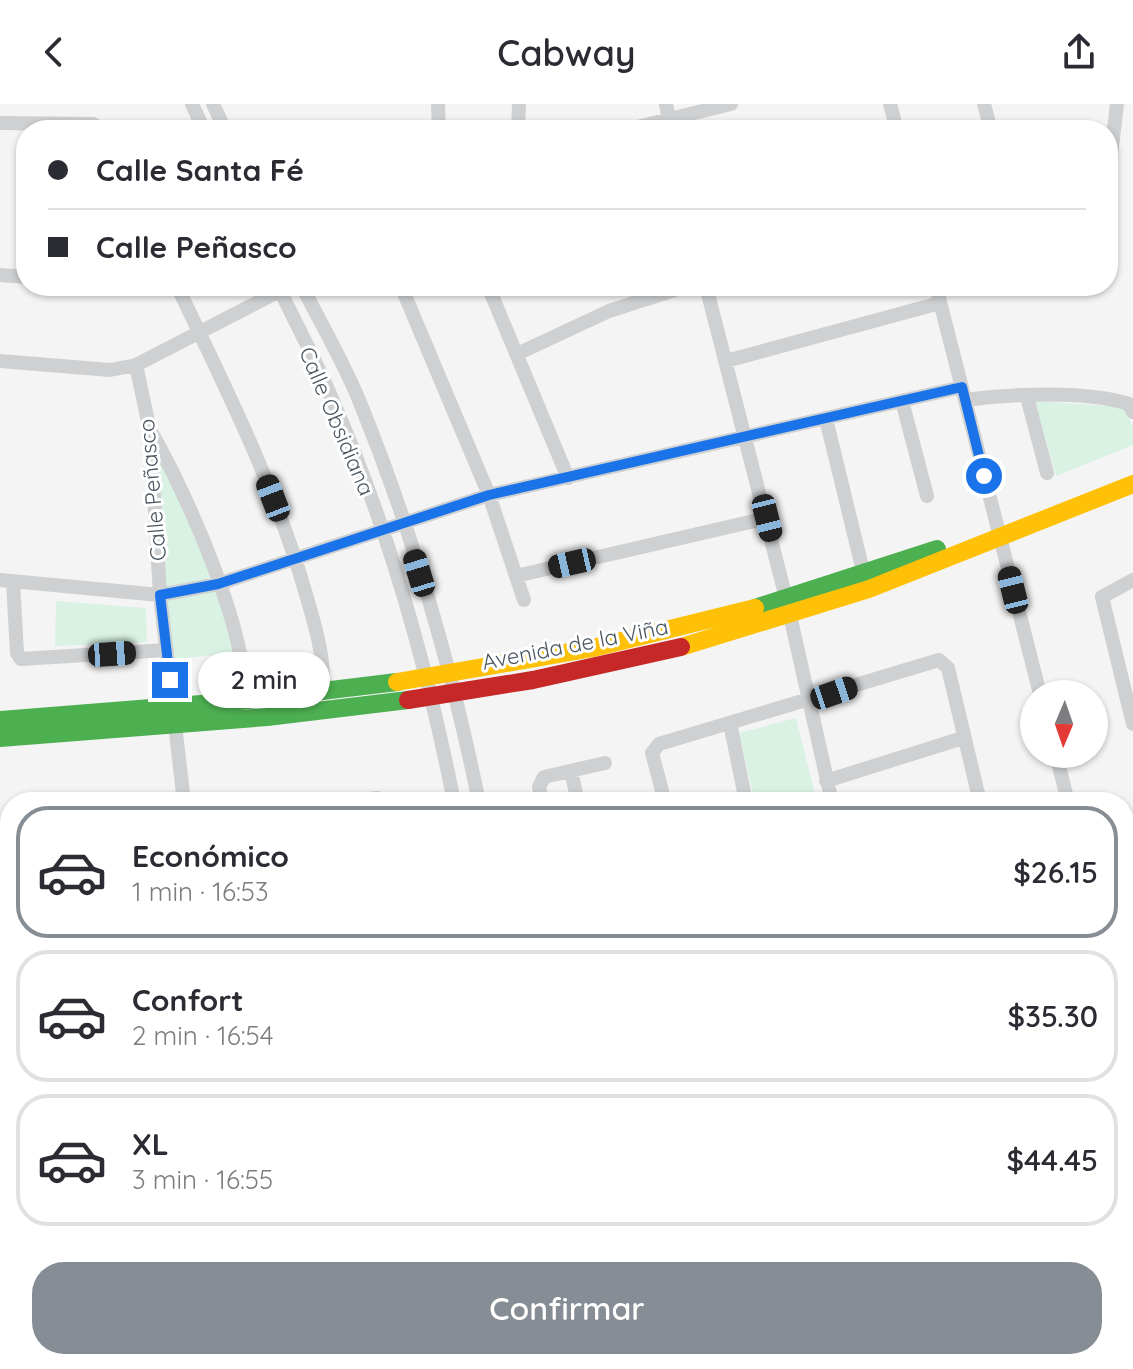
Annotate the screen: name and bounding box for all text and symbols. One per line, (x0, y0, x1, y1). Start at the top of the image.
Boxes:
icon: back (32, 30, 76, 74)
text: Cabway (497, 30, 636, 75)
icon: share (1057, 30, 1101, 74)
text: Calle Santa Fé (96, 151, 304, 189)
text: Calle Peñasco (96, 228, 297, 266)
street label: Calle Obsidiana (293, 343, 381, 499)
street label: Calle Peñasco (132, 418, 172, 562)
route start (966, 458, 1002, 494)
car (253, 471, 293, 525)
car (750, 492, 784, 544)
car (546, 546, 598, 580)
car (401, 547, 437, 599)
car (996, 564, 1030, 616)
street label: Avenida de la Viña (479, 612, 671, 676)
car (87, 640, 137, 668)
callout: 2 min (198, 652, 330, 708)
route end (152, 662, 188, 698)
text: 2 min (230, 663, 298, 696)
car (807, 674, 861, 712)
north arrow (1020, 680, 1108, 768)
map controls (1020, 680, 1108, 768)
icon: car (36, 836, 108, 908)
text: Económico (132, 837, 289, 875)
text: $26.15 (1013, 853, 1098, 891)
text: 1 min · 16:53 (132, 875, 269, 908)
icon: car (36, 980, 108, 1052)
text: Confort (132, 981, 244, 1019)
text: $35.30 (1008, 997, 1098, 1035)
text: 2 min · 16:54 (132, 1019, 273, 1052)
icon: car (36, 1124, 108, 1196)
text: XL (132, 1125, 169, 1163)
text: $44.45 (1006, 1141, 1098, 1179)
text: 3 min · 16:55 (132, 1163, 273, 1196)
button: Confirmar (32, 1262, 1102, 1354)

